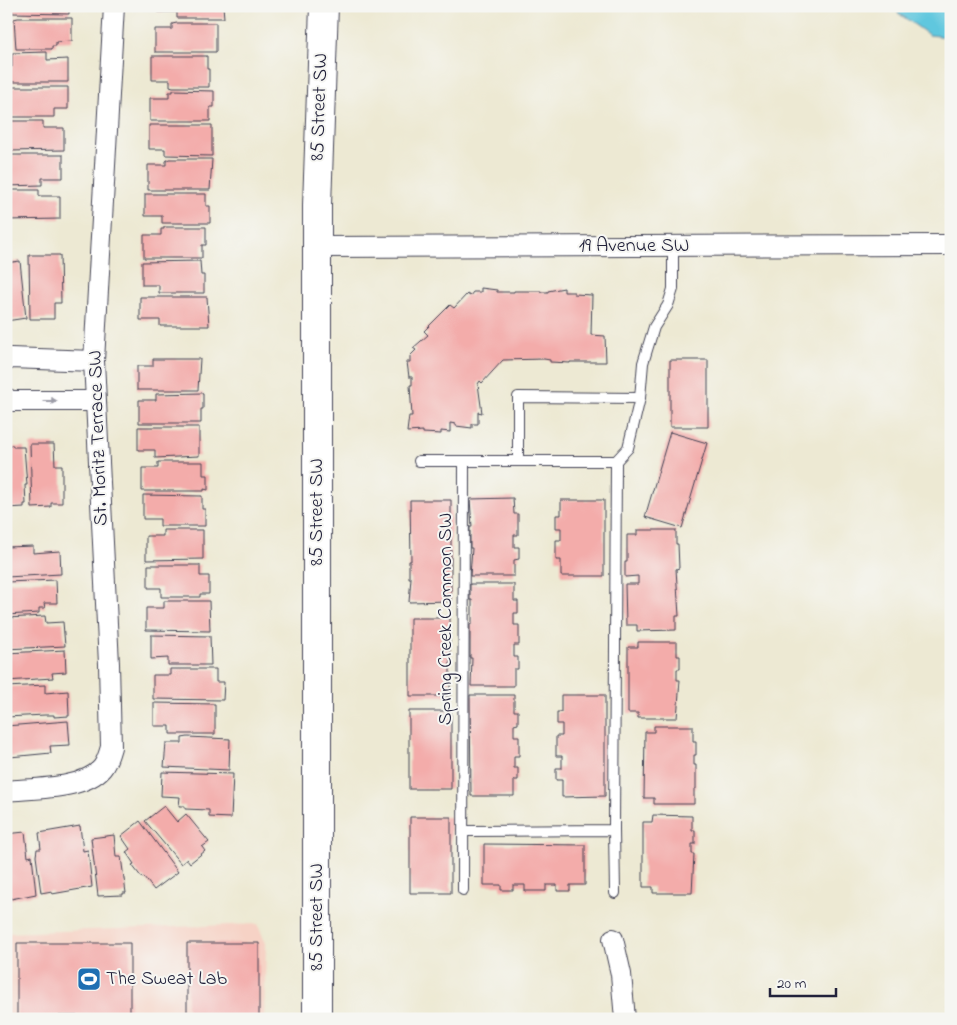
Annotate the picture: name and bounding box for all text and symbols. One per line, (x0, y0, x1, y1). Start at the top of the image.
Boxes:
street label: 85 Street SW (304, 53, 336, 161)
street label: 19 Avenue SW (579, 232, 689, 261)
street label: St. Moritz Terrace SW (81, 350, 117, 526)
one-way arrow (43, 397, 59, 405)
street label: 85 Street SW (303, 458, 332, 566)
street label: Spring Creek Common SW (432, 513, 462, 725)
street label: 85 Street SW (303, 863, 332, 971)
place label: The Sweat Lab (106, 965, 228, 994)
scale bar (770, 965, 836, 997)
sports icon: The Sweat Lab (76, 966, 102, 992)
text: 20 m (777, 973, 807, 995)

